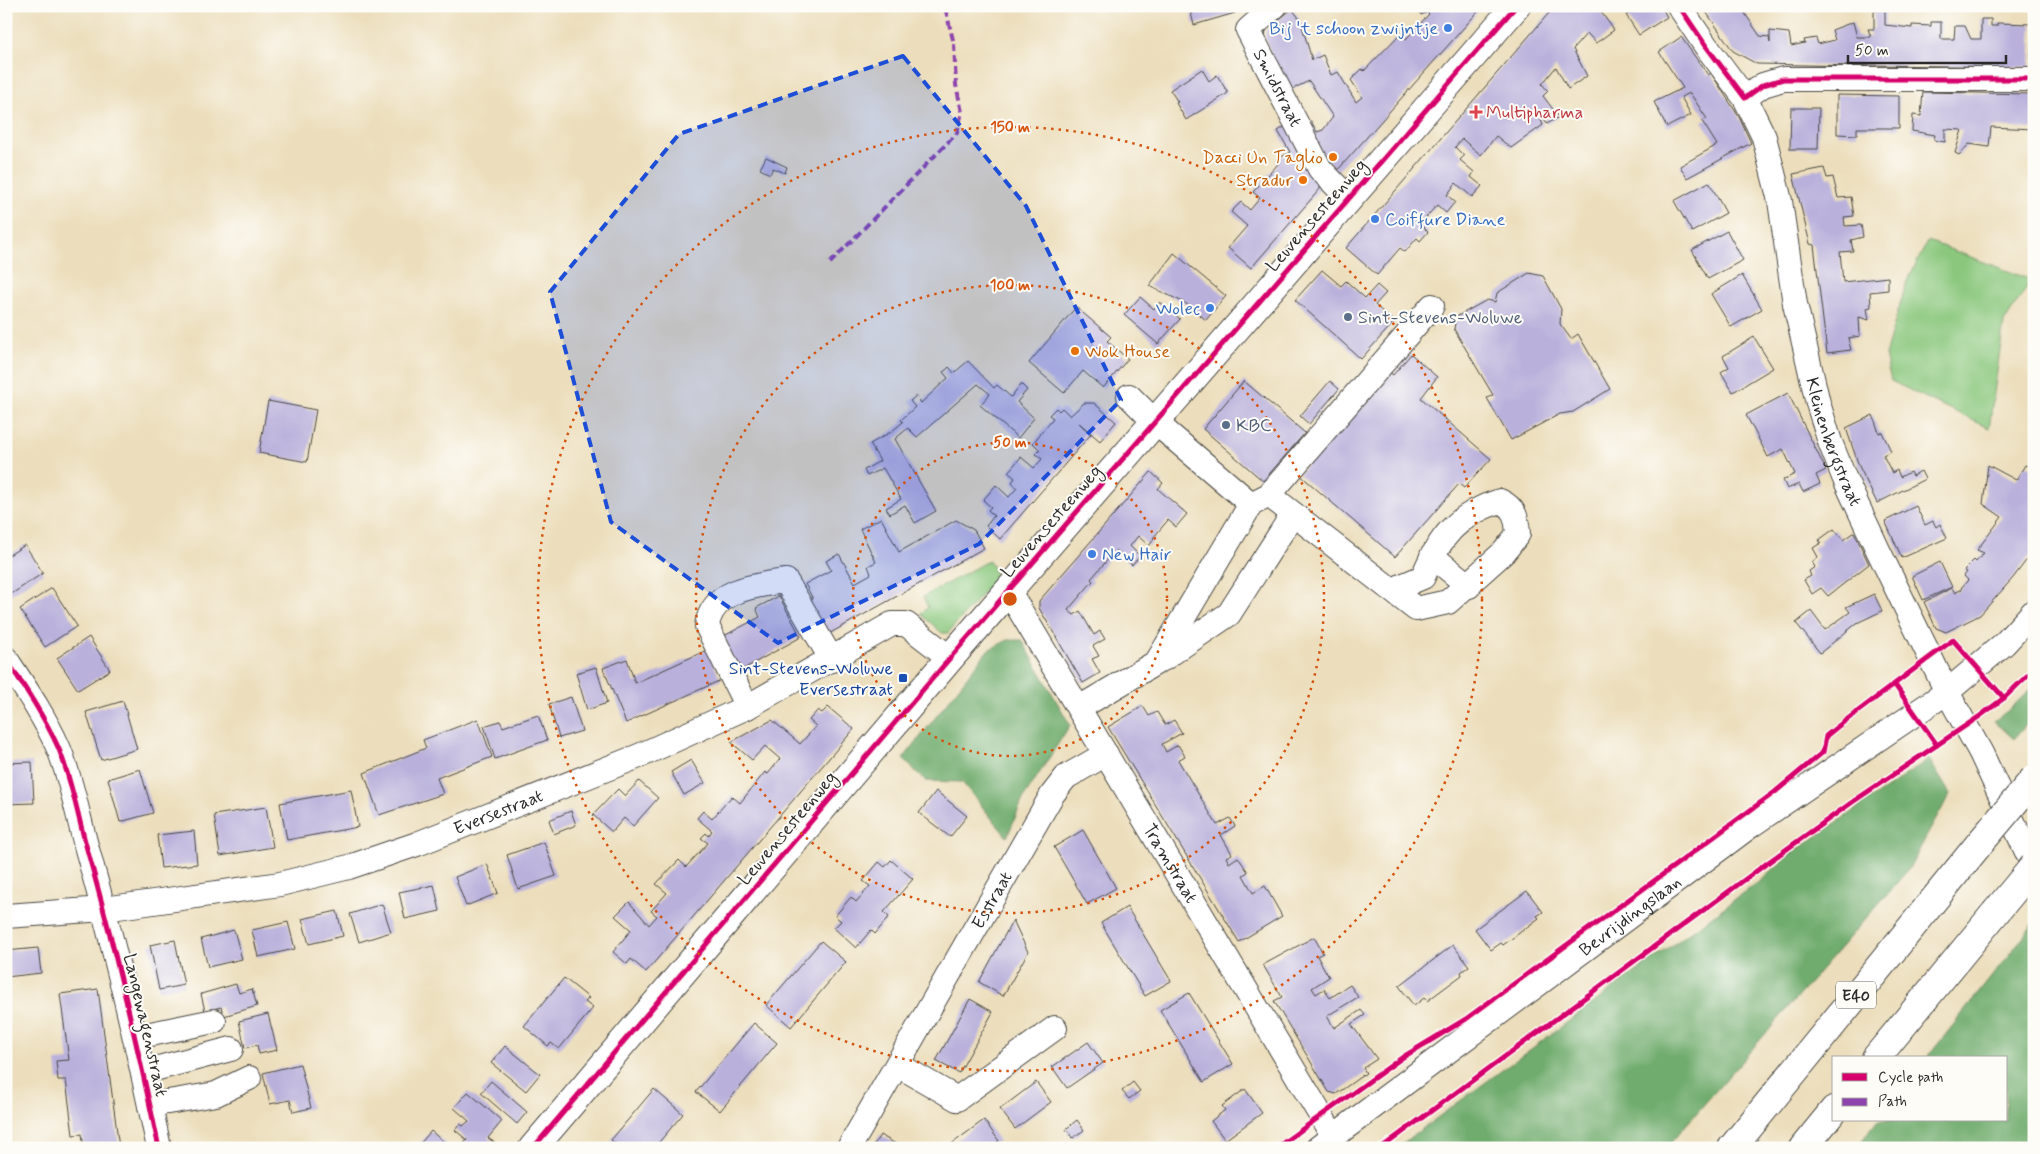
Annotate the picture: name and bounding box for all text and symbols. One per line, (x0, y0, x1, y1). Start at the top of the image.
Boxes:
place label: Bij 't schoon zwijntje (1269, 17, 1438, 41)
marker: Bij 't schoon zwijntje (1442, 22, 1454, 34)
scale bar (1848, 32, 2005, 64)
text: 50 m (1855, 41, 1889, 61)
street label: Smidstraat (1247, 45, 1307, 131)
place label: Multipharma (1486, 101, 1583, 125)
marker: Multipharma (1470, 106, 1482, 118)
text: 150 m (990, 118, 1030, 138)
place label: Dacci Un Taglio (1202, 146, 1323, 171)
marker: Dacci Un Taglio (1327, 151, 1339, 163)
street label: Leuvensesteenweg (1261, 154, 1373, 278)
place label: Stradur (1236, 169, 1294, 193)
marker: Stradur (1297, 174, 1309, 186)
place label: Coiffure Diane (1385, 208, 1505, 232)
marker: Coiffure Diane (1369, 213, 1381, 225)
text: 100 m (990, 276, 1030, 296)
place label: Wolec (1156, 297, 1200, 321)
marker: Wolec (1204, 302, 1216, 314)
place label: Sint-Stevens-Woluwe (1358, 306, 1522, 330)
marker: Sint-Stevens-Woluwe (1342, 311, 1354, 323)
place label: Wok House (1085, 340, 1170, 364)
marker: Wok House (1069, 345, 1081, 357)
street label: Kleinenbergstraat (1799, 375, 1867, 511)
place label: KBC (1236, 414, 1272, 438)
marker: KBC (1220, 419, 1232, 431)
text: 50 m (993, 433, 1027, 453)
street label: Leuvensesteenweg (996, 460, 1108, 584)
place label: New Hair (1102, 543, 1172, 567)
marker: New Hair (1086, 548, 1098, 560)
centre of rings (1001, 590, 1019, 608)
place label: Sint-Stevens-Woluwe Eversestraat (729, 657, 893, 702)
marker: Sint-Stevens-Woluwe Eversestraat (897, 672, 909, 684)
street label: Leuvensesteenweg (733, 766, 843, 892)
street label: Eversestraat (450, 784, 547, 841)
street label: Tramstraat (1137, 820, 1203, 908)
street label: Esstraat (966, 867, 1019, 934)
street label: Bevrijdingslaan (1575, 870, 1686, 962)
street label: Langewagenstraat (115, 951, 173, 1100)
road number: E40 (1836, 982, 1876, 1008)
legend (1832, 1056, 2008, 1122)
text: Cycle path (1878, 1068, 1943, 1088)
text: Path (1878, 1092, 1907, 1112)

